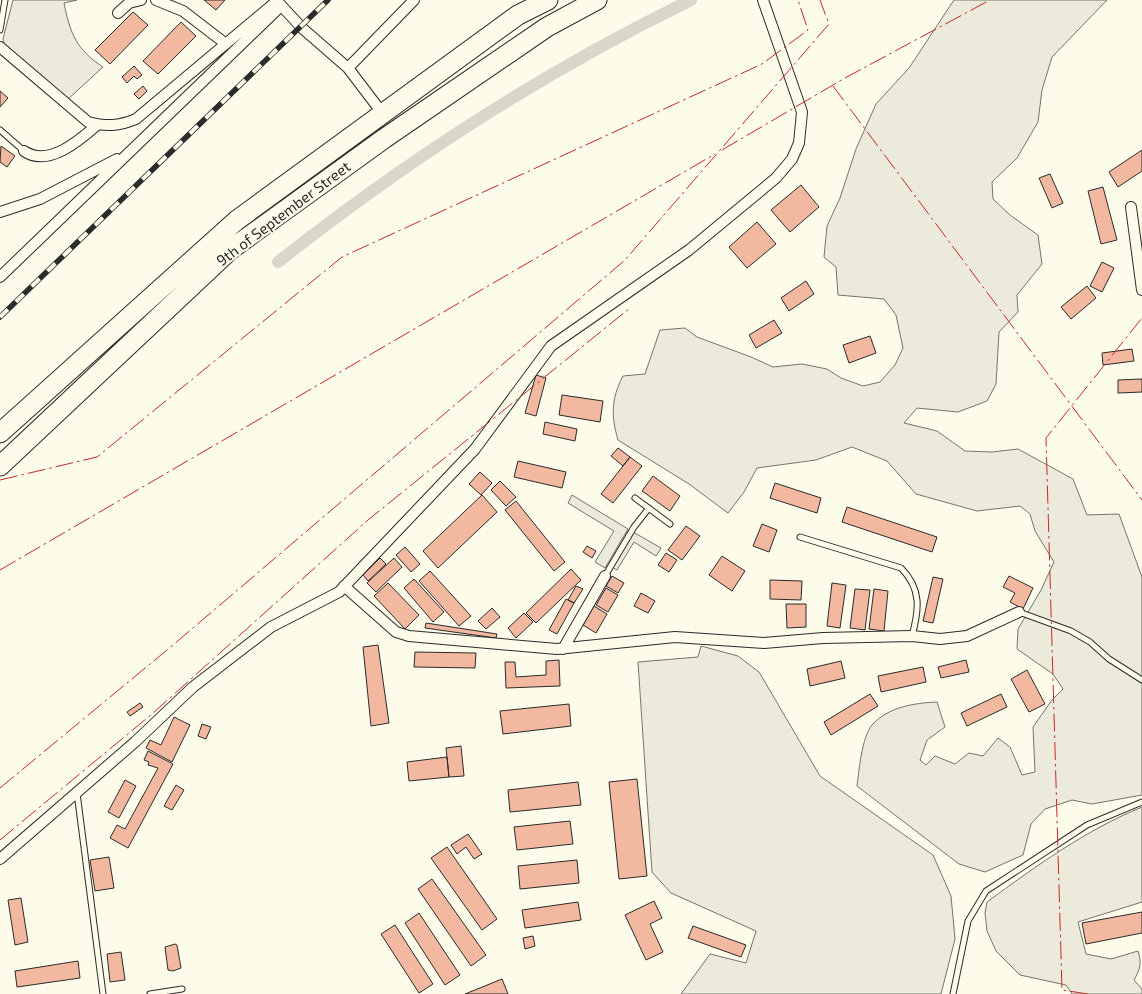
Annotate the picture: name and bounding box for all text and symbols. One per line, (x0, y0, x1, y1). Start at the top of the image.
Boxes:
street label: 9th of September Street (212, 157, 354, 269)

